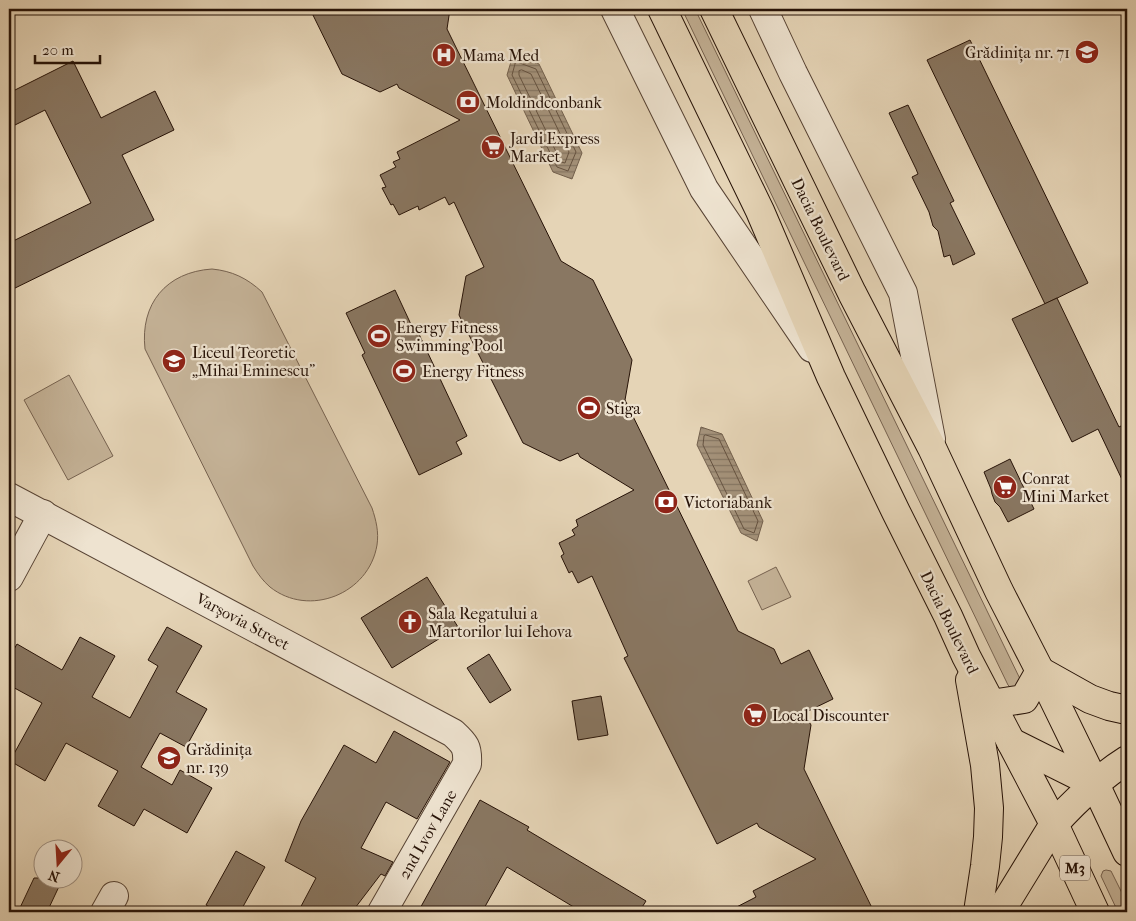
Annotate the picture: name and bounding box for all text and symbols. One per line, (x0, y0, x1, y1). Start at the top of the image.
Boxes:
scale bar (35, 32, 100, 64)
school or university icon: Grădinița nr. 71 (1074, 39, 1100, 65)
text: 20 m (42, 41, 74, 59)
hospital icon: Mama Med (431, 42, 457, 68)
place label: Grădinița nr. 71 (965, 43, 1070, 63)
place label: Mama Med (462, 46, 540, 65)
bank icon: Moldindconbank (455, 89, 481, 115)
place label: Moldindconbank (486, 93, 602, 112)
place label: Jardi Express Market (508, 129, 600, 166)
supermarket icon: Jardi Express Market (480, 134, 506, 160)
street label: Dacia Boulevard (787, 175, 854, 284)
place label: Energy Fitness Swimming Pool (396, 318, 504, 355)
sports icon: Energy Fitness Swimming Pool (366, 323, 392, 349)
place label: Liceul Teoretic „Mihai Eminescu” (192, 343, 315, 380)
school or university icon: Liceul Teoretic „Mihai Eminescu” (161, 348, 187, 374)
sports icon: Energy Fitness (391, 358, 417, 384)
place label: Energy Fitness (422, 362, 524, 381)
sports icon: Stiga (576, 395, 602, 421)
place label: Stiga (606, 399, 641, 418)
place label: Conrat Mini Market (1022, 469, 1109, 506)
supermarket icon: Conrat Mini Market (992, 474, 1018, 500)
bank icon: Victoriabank (653, 489, 679, 515)
place label: Victoriabank (683, 493, 773, 512)
street label: Dacia Boulevard (916, 568, 983, 677)
street label: Varșovia Street (192, 588, 293, 654)
place label: Sala Regatului a Martorilor lui Iehova (428, 604, 573, 641)
church icon: Sala Regatului a Martorilor lui Iehova (397, 609, 423, 635)
supermarket icon: Local Discounter (742, 702, 768, 728)
place label: Local Discounter (772, 706, 889, 725)
place label: Grădinița nr. 139 (186, 740, 253, 777)
school or university icon: Grădinița nr. 139 (156, 745, 182, 771)
street label: 2nd Lvov Lane (394, 786, 461, 882)
north arrow (32, 838, 82, 888)
road number: M3 (1060, 856, 1090, 880)
text: N (46, 866, 62, 886)

